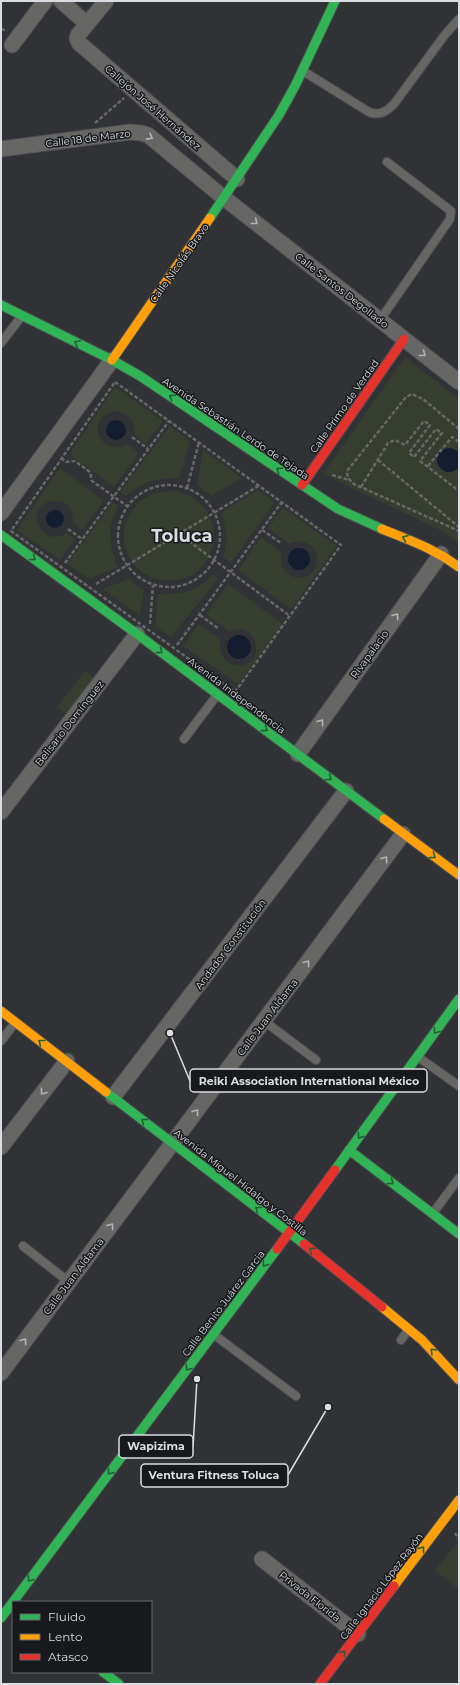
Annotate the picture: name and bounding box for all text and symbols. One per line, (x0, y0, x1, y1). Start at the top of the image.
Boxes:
street label: Callejón José Hernández (102, 62, 203, 153)
street label: Calle 18 de Marzo (45, 127, 131, 150)
one-way arrow (146, 132, 153, 139)
one-way arrow (250, 217, 257, 224)
street label: Calle Nicolás Bravo (147, 221, 212, 306)
street label: Calle Santos Degollado (292, 250, 391, 331)
one-way arrow (73, 340, 81, 348)
one-way arrow (419, 349, 426, 356)
street label: Calle Primo de Verdad (307, 357, 382, 456)
street label: Avenida Sebastián Lerdo de Tejada (160, 374, 312, 482)
one-way arrow (169, 394, 176, 401)
one-way arrow (277, 468, 284, 475)
district label: Toluca (151, 525, 213, 547)
one-way arrow (402, 535, 409, 543)
one-way arrow (28, 553, 35, 560)
one-way arrow (391, 614, 398, 621)
street label: Rivapalacio (347, 627, 391, 681)
one-way arrow (156, 647, 163, 654)
street label: Avenida Independencia (185, 654, 288, 736)
street label: Belisario Domínguez (32, 678, 107, 768)
one-way arrow (316, 719, 324, 726)
one-way arrow (260, 724, 267, 731)
one-way arrow (325, 773, 332, 780)
one-way arrow (429, 851, 436, 859)
one-way arrow (380, 856, 387, 863)
street label: Andador Constitución (192, 897, 269, 992)
one-way arrow (303, 960, 310, 967)
street label: Calle Juan Aldama (234, 976, 301, 1058)
one-way arrow (433, 1027, 441, 1034)
one-way arrow (39, 1039, 46, 1046)
callout: Reiki Association International México (190, 1069, 427, 1092)
text: Reiki Association International México (199, 1074, 419, 1088)
one-way arrow (41, 1088, 48, 1095)
one-way arrow (191, 1109, 198, 1116)
one-way arrow (141, 1119, 148, 1126)
street label: Avenida Miguel Hidalgo y Costilla (171, 1126, 310, 1239)
one-way arrow (357, 1132, 364, 1139)
one-way arrow (387, 1178, 394, 1185)
one-way arrow (255, 1207, 262, 1214)
one-way arrow (106, 1223, 113, 1230)
street label: Calle Juan Aldama (40, 1235, 107, 1317)
street label: Calle Benito Juárez Garcia (179, 1248, 268, 1359)
one-way arrow (309, 1248, 316, 1255)
one-way arrow (263, 1260, 270, 1267)
one-way arrow (20, 1339, 27, 1346)
one-way arrow (430, 1348, 438, 1356)
one-way arrow (186, 1364, 193, 1371)
callout: Wapizima (119, 1435, 193, 1458)
text: Wapizima (127, 1439, 185, 1453)
callout: Ventura Fitness Toluca (141, 1464, 288, 1487)
one-way arrow (108, 1468, 115, 1475)
text: Ventura Fitness Toluca (148, 1468, 280, 1482)
street label: Calle Ignacio López Rayón (337, 1530, 426, 1642)
one-way arrow (417, 1547, 424, 1554)
street label: Privada Florida (276, 1568, 343, 1624)
one-way arrow (28, 1574, 35, 1581)
legend (12, 1601, 152, 1673)
text: Fluido (48, 1609, 86, 1624)
text: Lento (48, 1629, 83, 1644)
text: Atasco (48, 1649, 88, 1664)
one-way arrow (338, 1650, 345, 1657)

